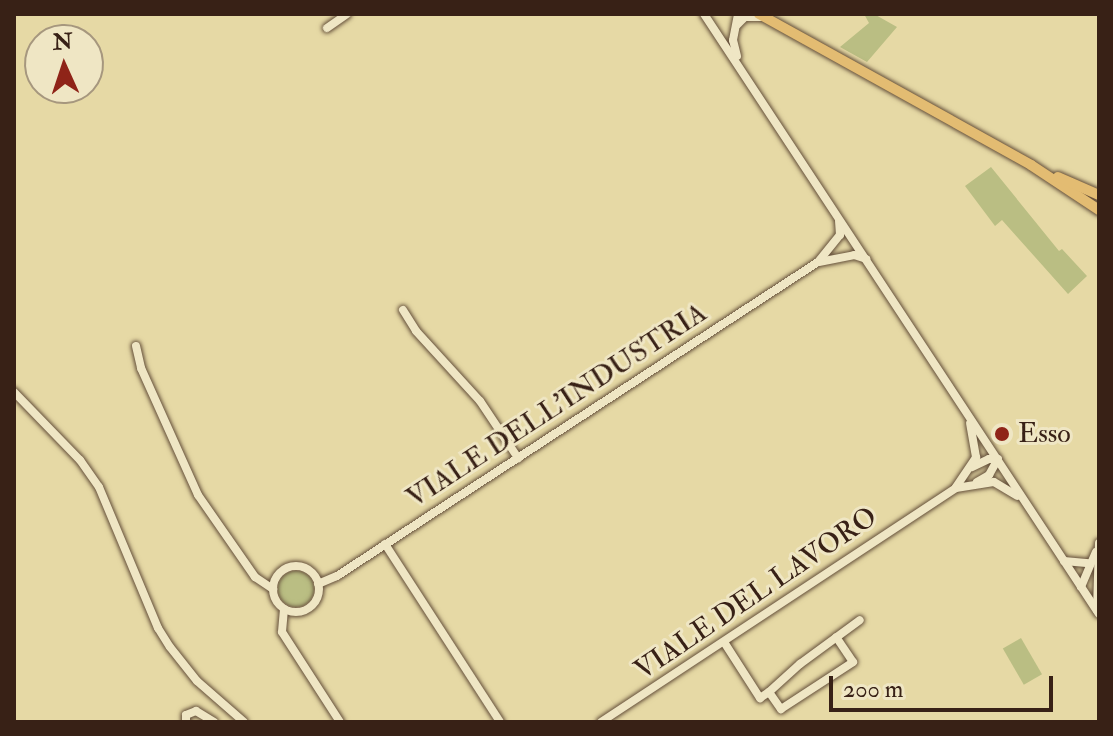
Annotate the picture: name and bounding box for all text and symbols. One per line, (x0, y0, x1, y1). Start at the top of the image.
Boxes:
north arrow (24, 24, 104, 104)
text: N (52, 28, 73, 57)
street label: VIALE DELL'INDUSTRIA (401, 296, 713, 516)
place label: Esso (1018, 417, 1071, 451)
marker: Esso (993, 425, 1011, 443)
street label: VIALE DEL LAVORO (628, 500, 884, 688)
scale bar (833, 660, 1057, 710)
text: 200 m (843, 674, 903, 705)

